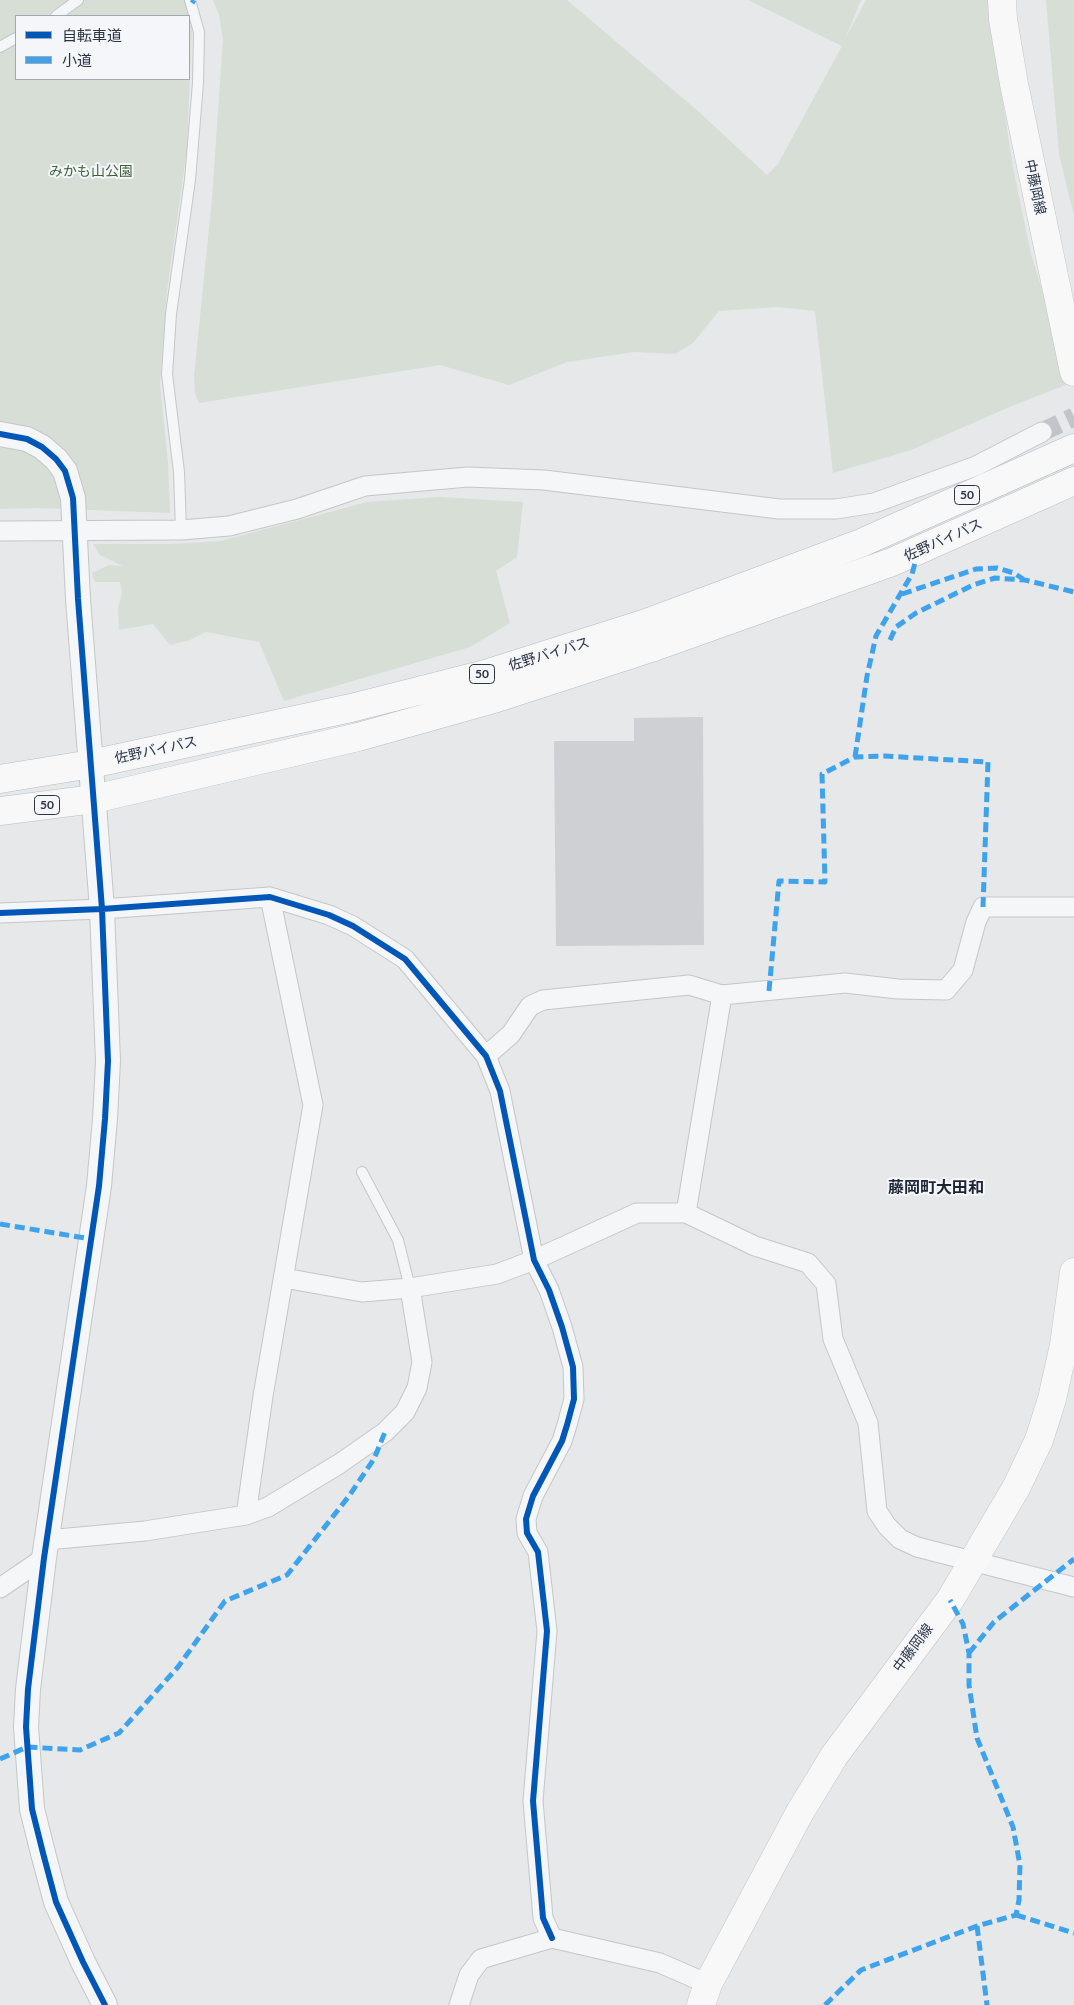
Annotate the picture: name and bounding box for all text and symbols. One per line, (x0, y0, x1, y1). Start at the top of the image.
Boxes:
legend (15, 15, 190, 80)
text: 自転車道 (62, 26, 122, 44)
text: 小道 (62, 51, 92, 69)
street label: 中藤岡線 (1021, 158, 1049, 216)
park label: みかも山公園 (49, 163, 133, 179)
road number: 50 (954, 486, 980, 504)
street label: 佐野バイパス (901, 515, 985, 565)
street label: 佐野バイパス (506, 634, 592, 674)
road number: 50 (470, 664, 494, 684)
street label: 佐野バイパス (113, 733, 199, 767)
road number: 50 (34, 796, 60, 814)
district label: 藤岡町大田和 (888, 1178, 984, 1198)
street label: 中藤岡線 (889, 1621, 937, 1675)

